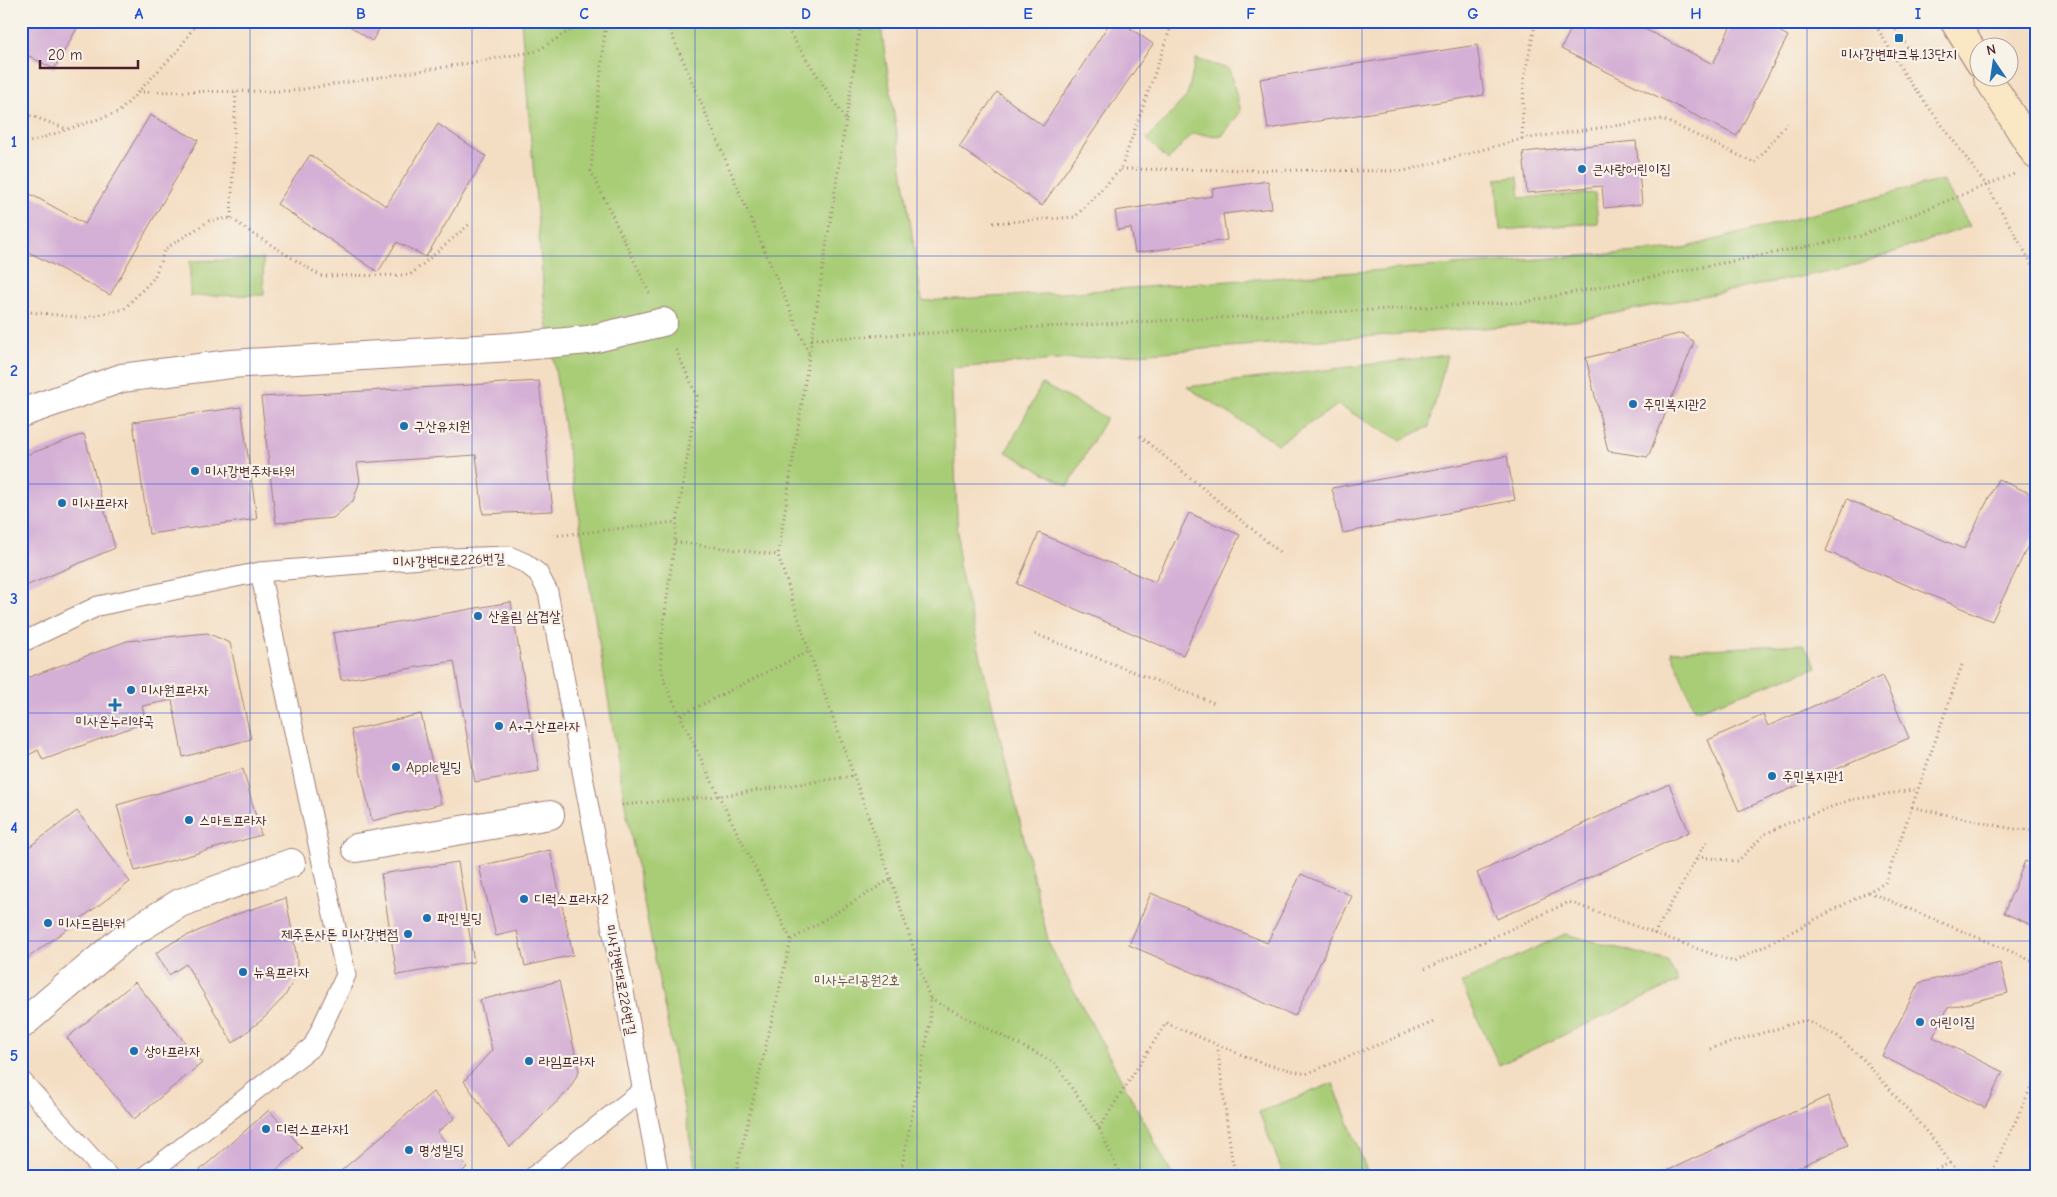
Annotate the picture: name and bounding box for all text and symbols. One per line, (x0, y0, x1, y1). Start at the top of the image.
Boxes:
text: A (135, 5, 144, 23)
text: B (356, 5, 366, 23)
text: C (579, 5, 589, 23)
text: D (801, 5, 811, 23)
text: E (1023, 5, 1033, 23)
text: F (1246, 5, 1256, 23)
text: G (1467, 5, 1479, 23)
text: H (1690, 5, 1702, 23)
text: I (1915, 5, 1921, 23)
marker: 미사강변파크뷰.13단지 (1893, 32, 1905, 44)
scale bar (40, 38, 138, 70)
north arrow (1970, 38, 2020, 88)
text: N (1985, 41, 1998, 59)
text: 20 m (48, 46, 82, 64)
place label: 미사강변파크뷰.13단지 (1841, 46, 1957, 63)
text: 1 (11, 133, 17, 151)
place label: 큰사랑어린이집 (1592, 161, 1671, 178)
marker: 큰사랑어린이집 (1576, 163, 1588, 175)
text: 2 (10, 362, 18, 380)
place label: 주민복지관2 (1643, 396, 1707, 413)
marker: 주민복지관2 (1627, 398, 1639, 410)
place label: 구산유치원 (414, 418, 470, 435)
marker: 구산유치원 (398, 420, 410, 432)
place label: 미사강변주차타워 (205, 463, 295, 480)
marker: 미사강변주차타워 (189, 465, 201, 477)
place label: 미사프라자 (72, 495, 129, 512)
marker: 미사프라자 (56, 497, 68, 509)
street label: 미사강변대로226번길 (393, 550, 506, 571)
text: 3 (10, 590, 18, 608)
place label: 산울림 삼겹살 (488, 608, 561, 625)
marker: 산울림 삼겹살 (472, 610, 484, 622)
place label: 미사원프라자 (141, 682, 209, 699)
marker: 미사원프라자 (125, 684, 137, 696)
marker: 미사온누리약국 (109, 699, 121, 711)
place label: 미사온누리약국 (76, 713, 154, 730)
place label: A+구산프라자 (509, 718, 580, 735)
marker: A+구산프라자 (493, 720, 505, 732)
place label: Apple빌딩 (406, 759, 462, 776)
marker: Apple빌딩 (390, 761, 402, 773)
place label: 주민복지관1 (1782, 768, 1844, 785)
marker: 주민복지관1 (1766, 770, 1778, 782)
place label: 스마트프라자 (199, 812, 267, 829)
marker: 스마트프라자 (183, 814, 195, 826)
text: 4 (10, 819, 18, 837)
place label: 디럭스프라자2 (534, 891, 609, 908)
marker: 디럭스프라자2 (518, 893, 530, 905)
place label: 파인빌딩 (437, 910, 482, 927)
marker: 파인빌딩 (421, 912, 433, 924)
place label: 미사드림타워 (58, 915, 126, 932)
marker: 미사드림타워 (42, 917, 54, 929)
street label: 미사강변대로226번길 (601, 923, 640, 1038)
place label: 제주돈사돈 미사강변점 (281, 926, 398, 943)
marker: 제주돈사돈 미사강변점 (402, 928, 414, 940)
place label: 뉴욕프라자 (253, 964, 310, 981)
marker: 뉴욕프라자 (237, 966, 249, 978)
park label: 미사누리공원2호 (814, 972, 900, 989)
place label: 어린이집 (1930, 1014, 1975, 1031)
marker: 어린이집 (1914, 1016, 1926, 1028)
place label: 상아프라자 (144, 1043, 201, 1060)
marker: 상아프라자 (128, 1045, 140, 1057)
text: 5 (10, 1047, 18, 1065)
place label: 라임프라자 (539, 1053, 596, 1070)
marker: 라임프라자 (523, 1055, 535, 1067)
place label: 디럭스프라자1 (276, 1121, 349, 1138)
marker: 디럭스프라자1 (260, 1123, 272, 1135)
place label: 명성빌딩 (419, 1142, 464, 1159)
marker: 명성빌딩 (403, 1144, 415, 1156)

